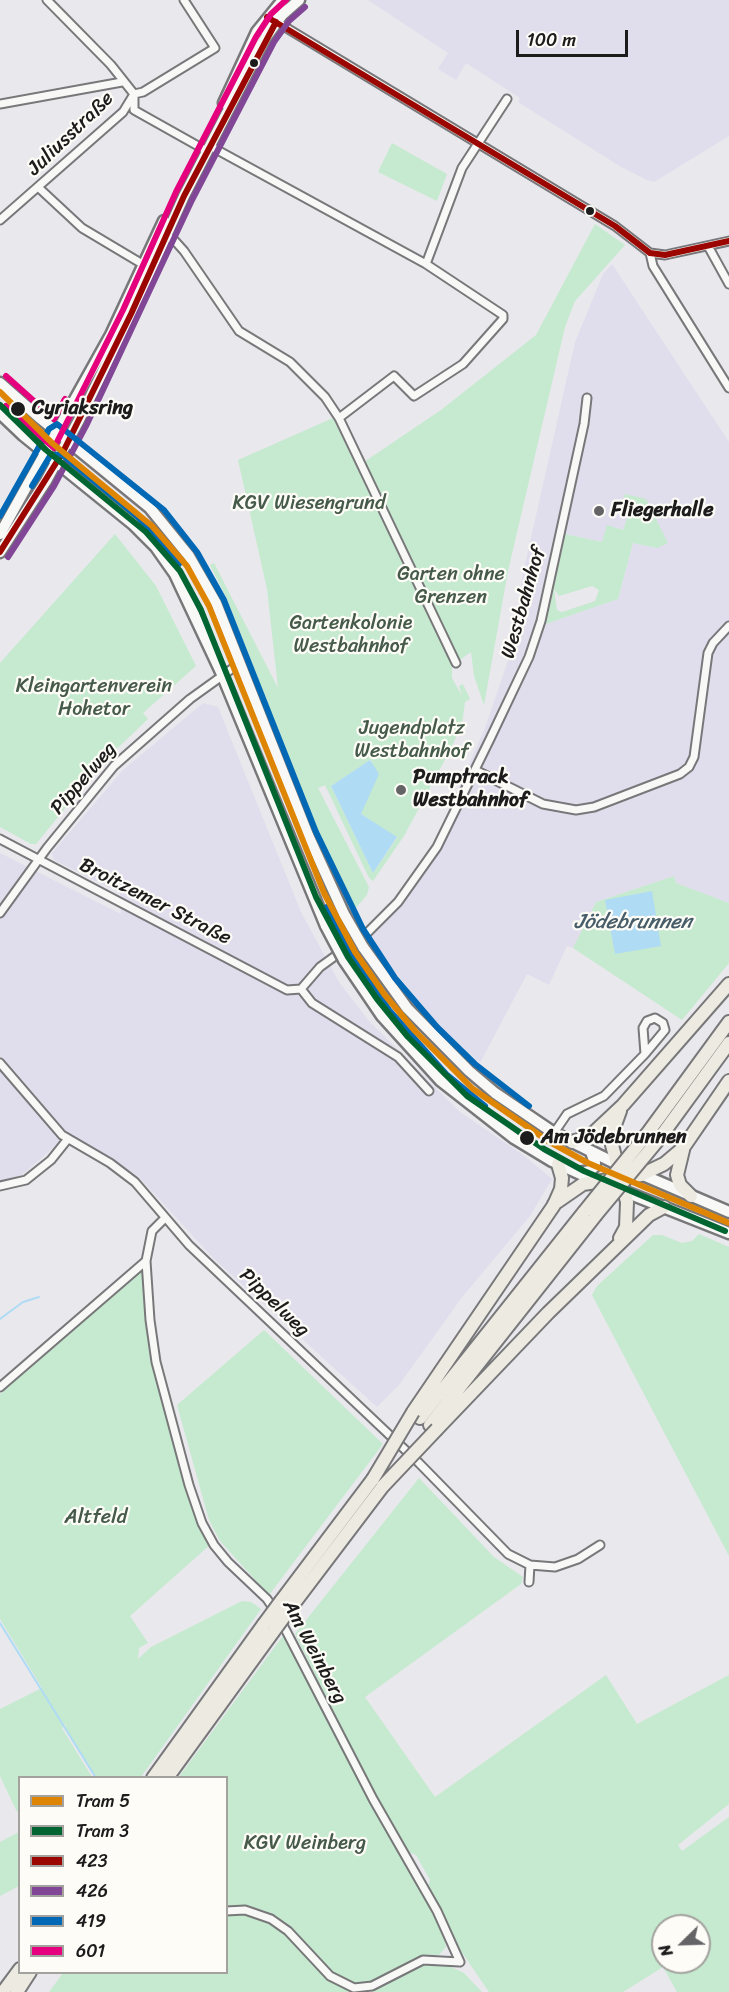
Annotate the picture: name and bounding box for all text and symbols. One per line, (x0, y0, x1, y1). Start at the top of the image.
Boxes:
scale bar (519, 18, 632, 56)
text: 100 m (527, 24, 576, 56)
unlabelled marker (248, 57, 260, 69)
street label: Juliusstraße (23, 87, 119, 181)
unlabelled marker (584, 205, 596, 217)
place label: Cyriaksring (32, 397, 133, 421)
marker: Cyriaksring (9, 400, 27, 418)
park label: KGV Wiesengrund (233, 492, 385, 516)
place label: Fliegerhalle (611, 499, 714, 523)
marker: Fliegerhalle (592, 504, 606, 518)
street label: Westbahnhof (497, 544, 551, 662)
park label: Garten ohne Grenzen (397, 563, 505, 610)
park label: Gartenkolonie Westbahnhof (290, 612, 412, 659)
park label: Kleingartenverein Hohetor (16, 675, 172, 722)
park label: Jugendplatz Westbahnhof (355, 717, 469, 764)
street label: Pippelweg (46, 738, 122, 820)
place label: Pumptrack Westbahnhof (413, 766, 528, 813)
marker: Pumptrack Westbahnhof (394, 783, 408, 797)
street label: Broitzemer Straße (75, 853, 235, 951)
water label: Jödebrunnen (574, 910, 692, 936)
place label: Am Jödebrunnen (541, 1126, 687, 1150)
marker: Am Jödebrunnen (518, 1129, 536, 1147)
street label: Pippelweg (234, 1264, 314, 1342)
park label: Altfeld (65, 1506, 127, 1530)
street label: Am Weinberg (277, 1596, 351, 1708)
legend (18, 1776, 228, 1974)
text: Tram 5 (76, 1785, 130, 1817)
text: Tram 3 (76, 1815, 129, 1847)
park label: KGV Weinberg (244, 1832, 366, 1856)
text: 423 (76, 1845, 108, 1877)
text: 426 (76, 1875, 108, 1907)
text: 419 (76, 1905, 106, 1937)
north arrow (651, 1914, 711, 1974)
text: 601 (76, 1935, 105, 1967)
text: N (650, 1940, 681, 1961)

